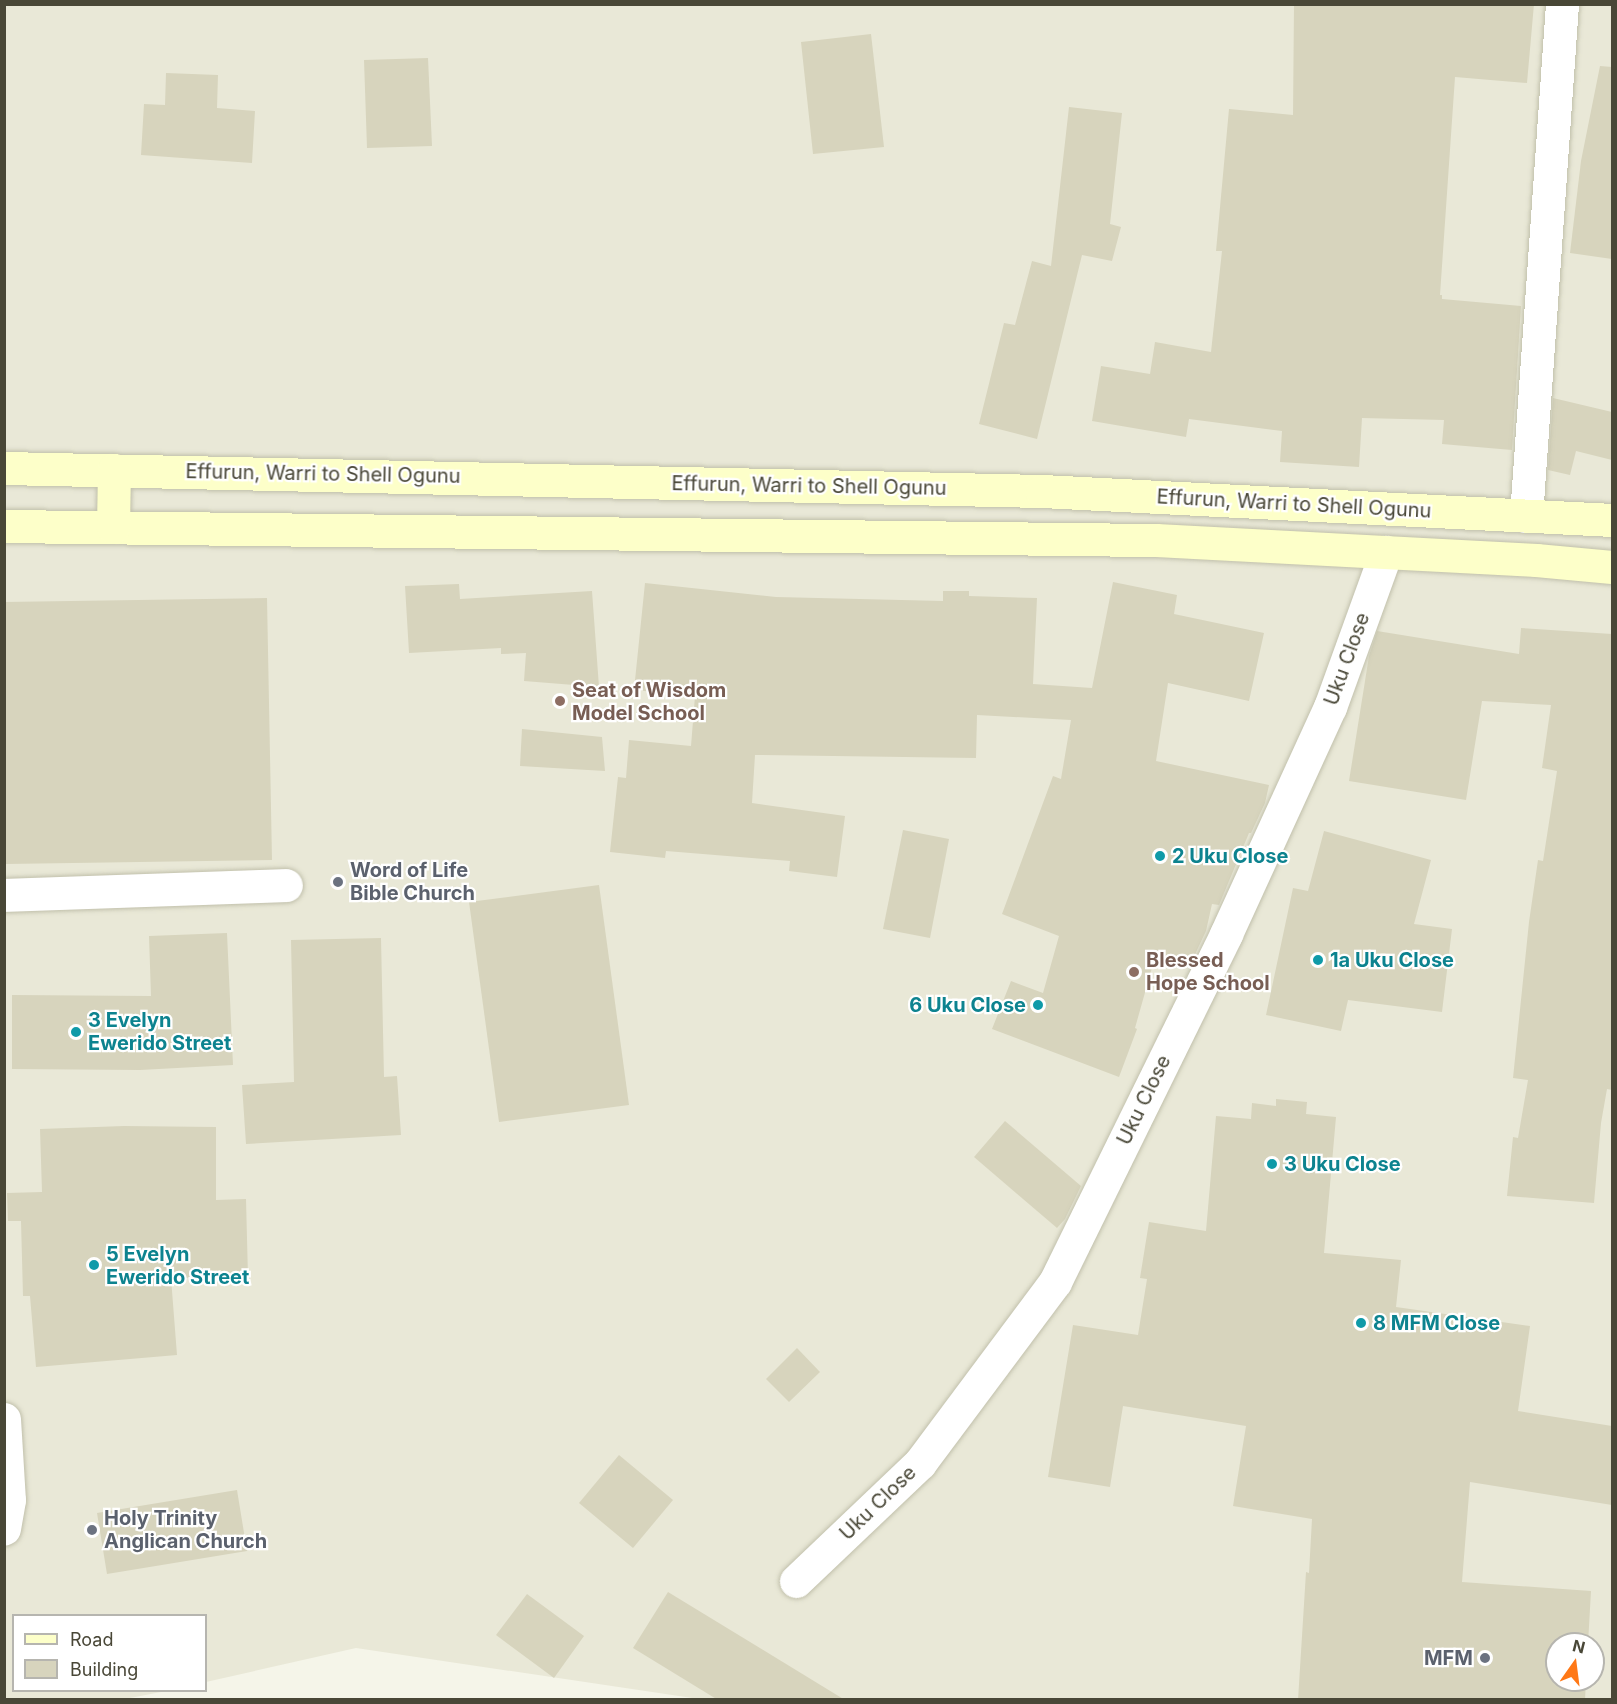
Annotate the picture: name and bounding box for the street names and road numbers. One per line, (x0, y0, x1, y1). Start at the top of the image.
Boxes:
street label: Effurun, Warri to Shell Ogunu (185, 460, 461, 488)
street label: Effurun, Warri to Shell Ogunu (671, 472, 947, 500)
street label: Effurun, Warri to Shell Ogunu (1156, 485, 1432, 523)
street label: Uku Close (1319, 609, 1375, 709)
street label: Uku Close (1112, 1051, 1176, 1149)
street label: Uku Close (835, 1461, 921, 1545)

